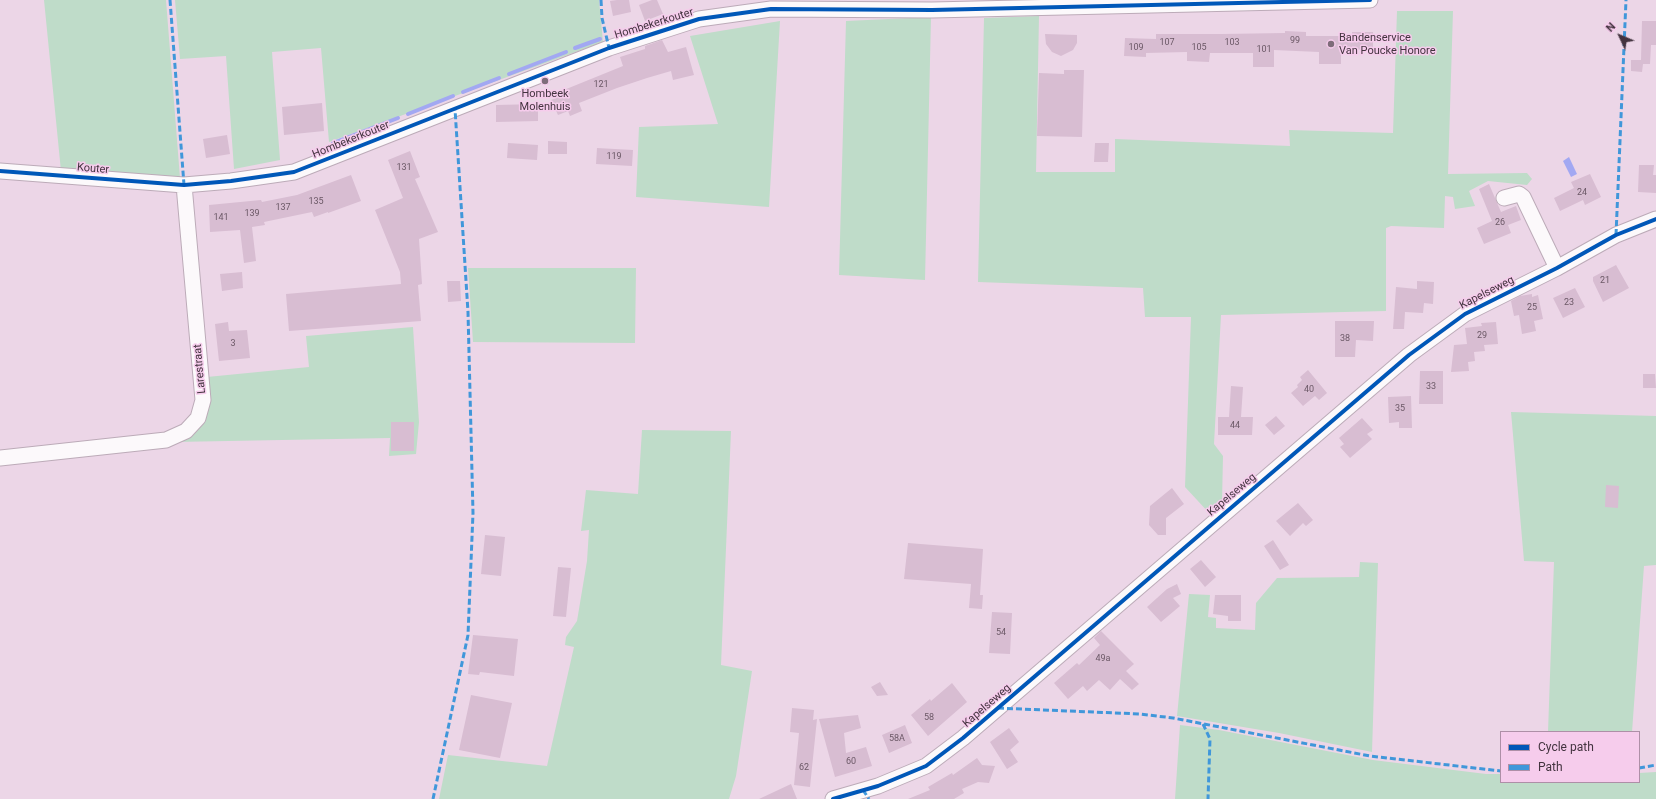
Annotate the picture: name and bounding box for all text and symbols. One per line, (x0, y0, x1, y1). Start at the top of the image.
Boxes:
street label: Hombekerkouter (613, 6, 695, 42)
north arrow (1600, 16, 1640, 56)
text: N (1604, 20, 1618, 35)
place label: Bandenservice Van Poucke Honore (1339, 31, 1435, 57)
house number: 99 (1290, 36, 1300, 46)
house number: 107 (1159, 38, 1175, 48)
house number: 103 (1224, 38, 1240, 48)
marker: Bandenservice Van Poucke Honore (1326, 39, 1336, 49)
house number: 109 (1128, 43, 1144, 53)
house number: 105 (1191, 43, 1207, 53)
house number: 101 (1256, 45, 1272, 55)
marker: Hombeek Molenhuis (540, 76, 550, 86)
house number: 121 (593, 80, 609, 90)
place label: Hombeek Molenhuis (520, 87, 570, 113)
street label: Hombekerkouter (311, 119, 391, 161)
house number: 119 (606, 152, 622, 162)
street label: Kouter (76, 161, 110, 177)
house number: 131 (396, 163, 412, 173)
house number: 24 (1577, 188, 1587, 198)
house number: 135 (308, 197, 324, 207)
house number: 137 (275, 203, 291, 213)
house number: 139 (244, 209, 260, 219)
house number: 141 (213, 213, 229, 223)
house number: 26 (1495, 218, 1505, 228)
street label: Kapelseweg (1458, 274, 1516, 312)
house number: 21 (1600, 276, 1610, 286)
house number: 23 (1564, 298, 1574, 308)
house number: 25 (1527, 303, 1537, 313)
house number: 29 (1477, 331, 1487, 341)
house number: 38 (1340, 334, 1350, 344)
house number: 3 (230, 339, 236, 349)
street label: Larestraat (191, 344, 209, 394)
house number: 33 (1426, 382, 1436, 392)
house number: 40 (1304, 385, 1314, 395)
house number: 35 (1395, 404, 1405, 414)
house number: 44 (1230, 421, 1240, 431)
street label: Kapelseweg (1205, 471, 1259, 519)
house number: 54 (996, 628, 1006, 638)
house number: 49a (1095, 654, 1111, 664)
street label: Kapelseweg (960, 682, 1014, 730)
house number: 58 (924, 713, 934, 723)
legend (1500, 731, 1640, 783)
house number: 58A (889, 734, 905, 744)
text: Cycle path (1538, 740, 1594, 754)
house number: 60 (846, 757, 856, 767)
text: Path (1538, 760, 1563, 774)
house number: 62 (799, 763, 809, 773)

